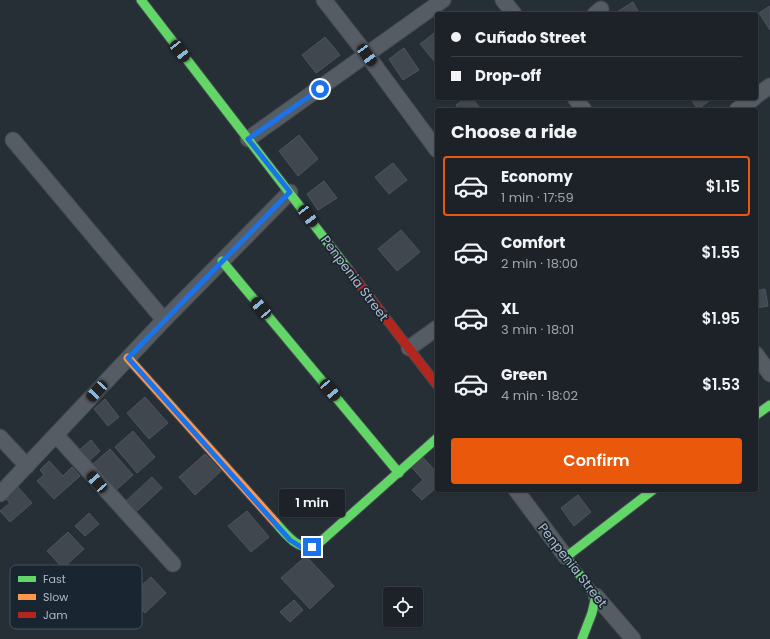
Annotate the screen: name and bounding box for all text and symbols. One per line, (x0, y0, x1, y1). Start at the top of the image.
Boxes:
text: Cuñado Street (475, 27, 586, 48)
car (168, 38, 192, 64)
car (355, 42, 379, 68)
text: Drop-off (475, 65, 541, 86)
route start (311, 80, 329, 98)
text: Choose a ride (451, 119, 577, 144)
text: Economy (501, 166, 573, 187)
icon: car (453, 168, 489, 204)
text: $1.15 (706, 176, 740, 197)
text: 1 min · 17:59 (501, 188, 574, 207)
car (296, 203, 320, 229)
street label: Penpenia Street (316, 232, 393, 325)
text: Comfort (501, 232, 565, 253)
icon: car (453, 234, 489, 270)
text: $1.55 (702, 242, 740, 263)
text: 2 min · 18:00 (501, 254, 578, 273)
car (249, 295, 273, 321)
text: XL (501, 298, 519, 319)
icon: car (453, 300, 489, 336)
text: $1.95 (702, 308, 740, 329)
text: 3 min · 18:01 (501, 320, 574, 339)
text: Green (501, 364, 547, 385)
icon: car (453, 366, 489, 402)
text: $1.53 (702, 374, 740, 395)
car (318, 377, 342, 403)
car (84, 378, 110, 404)
text: 4 min · 18:02 (501, 386, 578, 405)
button: Confirm (451, 438, 742, 484)
car (85, 469, 109, 495)
callout: 1 min (279, 489, 345, 517)
text: 1 min (295, 493, 329, 512)
street label: Penpenia Street (534, 519, 612, 612)
route end (303, 538, 321, 556)
legend (10, 565, 142, 629)
text: Fast (43, 571, 66, 587)
map controls (383, 587, 423, 627)
button: locate (383, 587, 423, 627)
text: Slow (43, 589, 68, 605)
text: Jam (43, 607, 68, 623)

